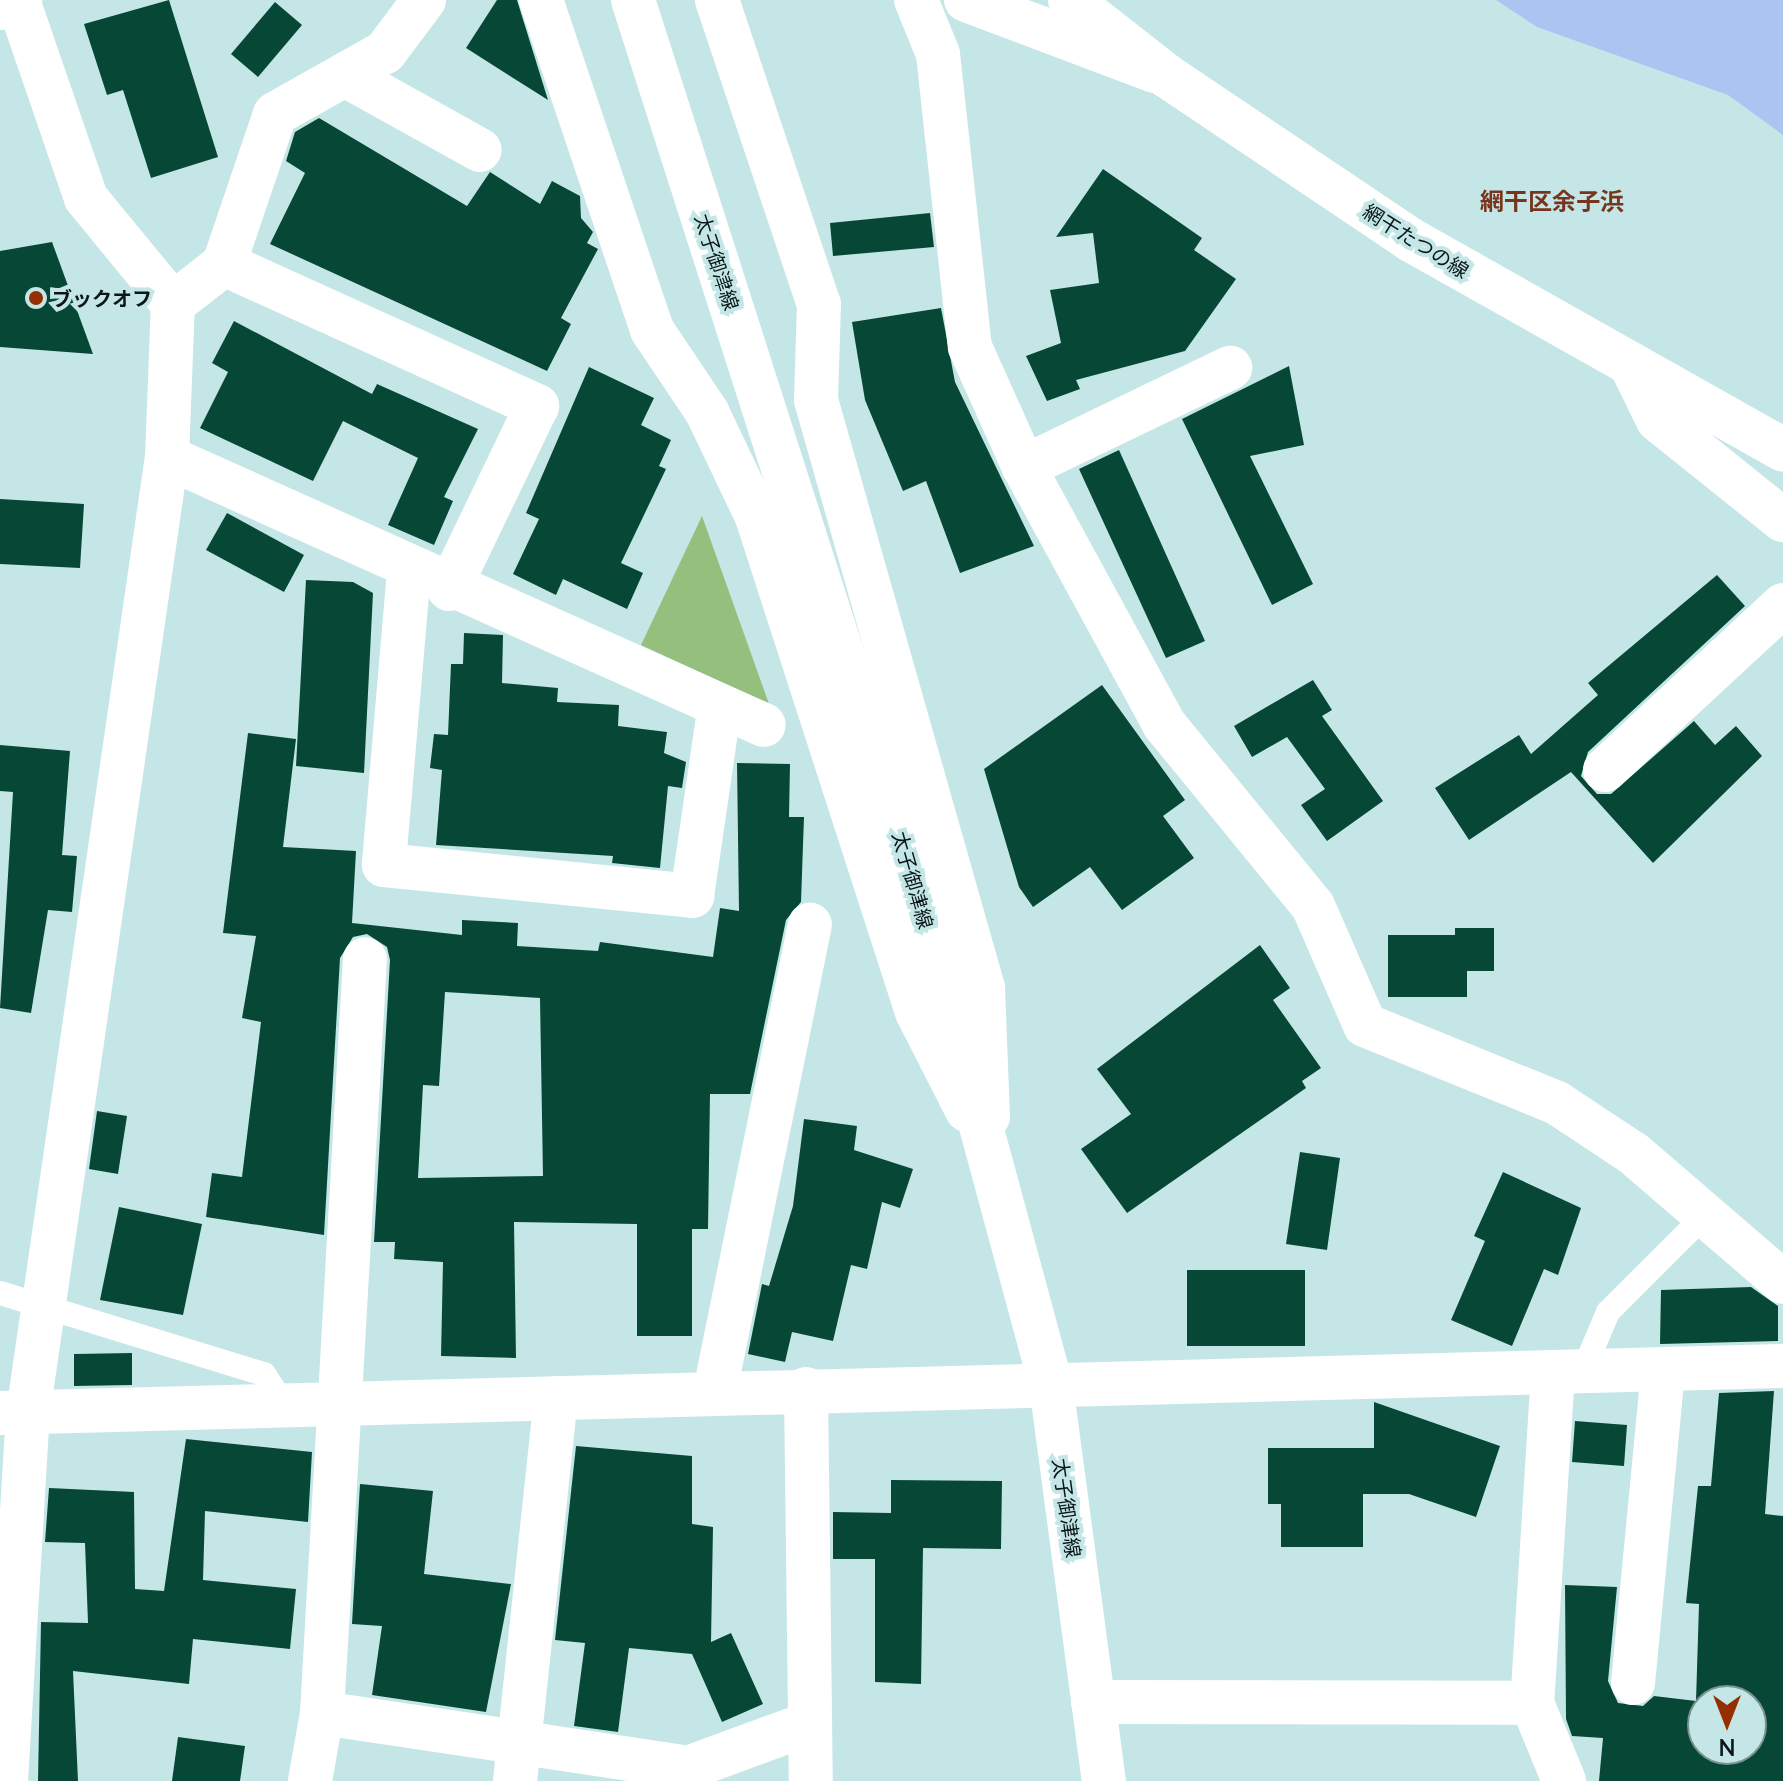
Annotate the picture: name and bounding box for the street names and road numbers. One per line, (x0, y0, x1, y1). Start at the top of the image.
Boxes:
street label: 網干たつの線 (1359, 199, 1473, 283)
street label: 太子御津線 (690, 211, 744, 313)
street label: 太子御津線 (888, 829, 938, 931)
street label: 太子御津線 (1048, 1457, 1086, 1559)

